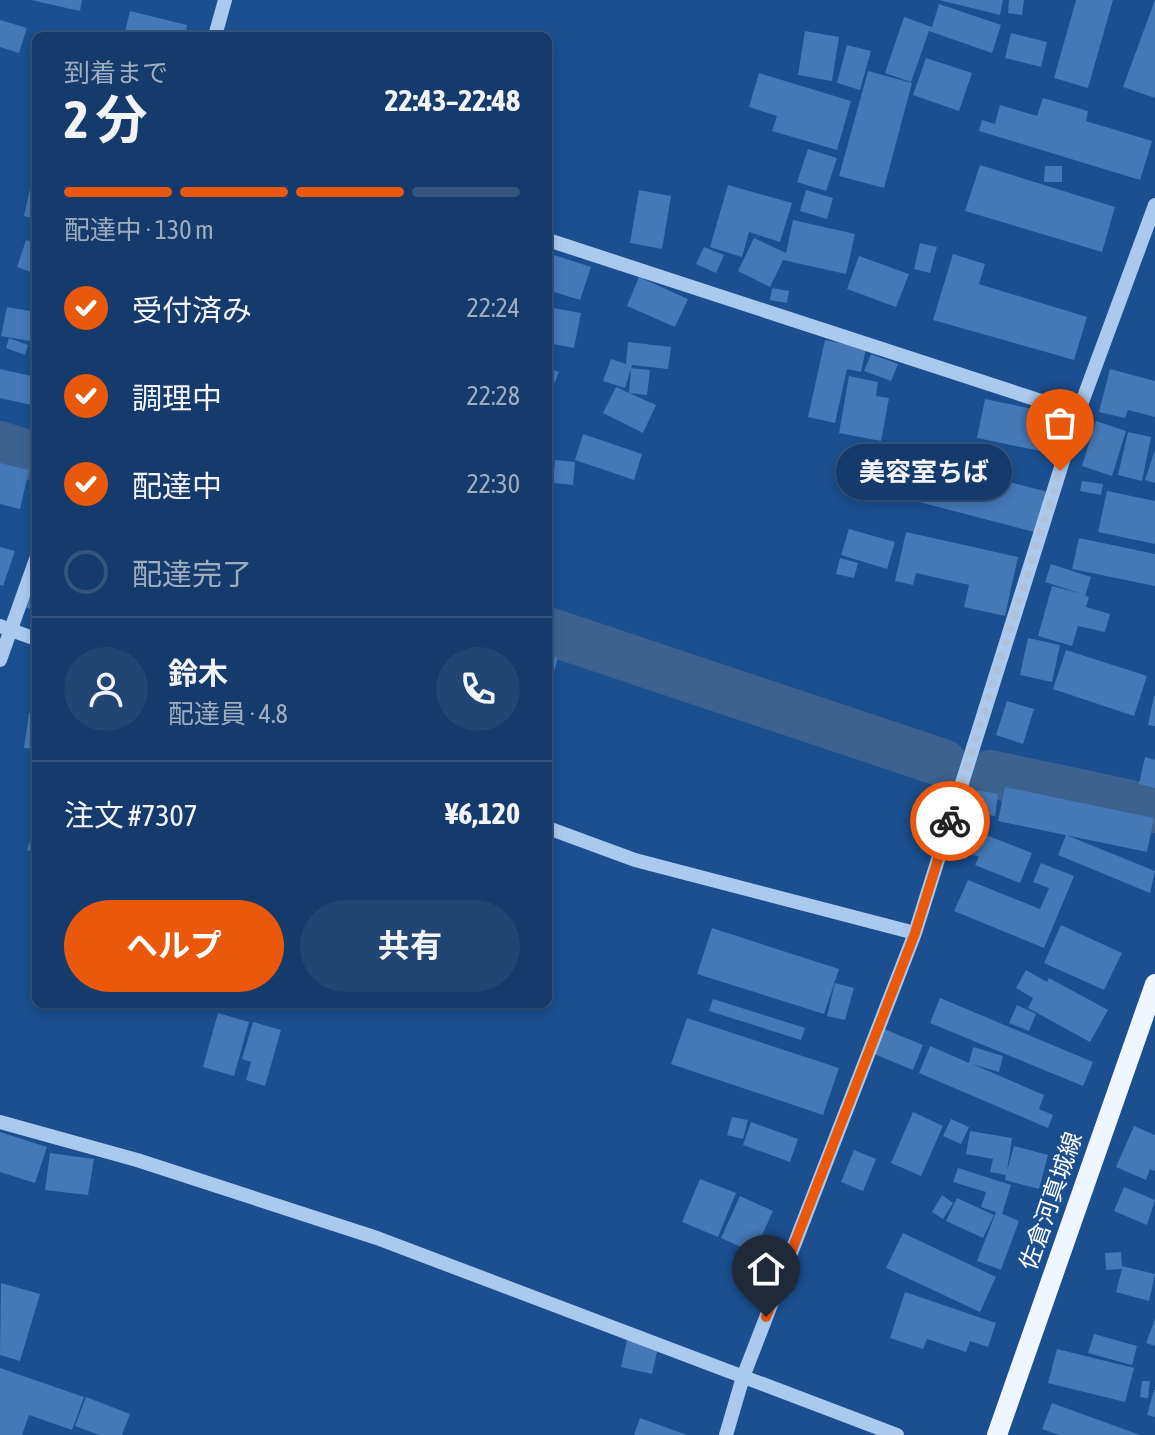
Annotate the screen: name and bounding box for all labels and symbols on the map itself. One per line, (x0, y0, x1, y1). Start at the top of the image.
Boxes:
pin (1026, 389, 1094, 471)
callout: 美容室ちば (836, 443, 1012, 499)
courier (910, 781, 990, 861)
street label: 佐倉河真城線 (1014, 1128, 1087, 1273)
pin (732, 1235, 800, 1317)

